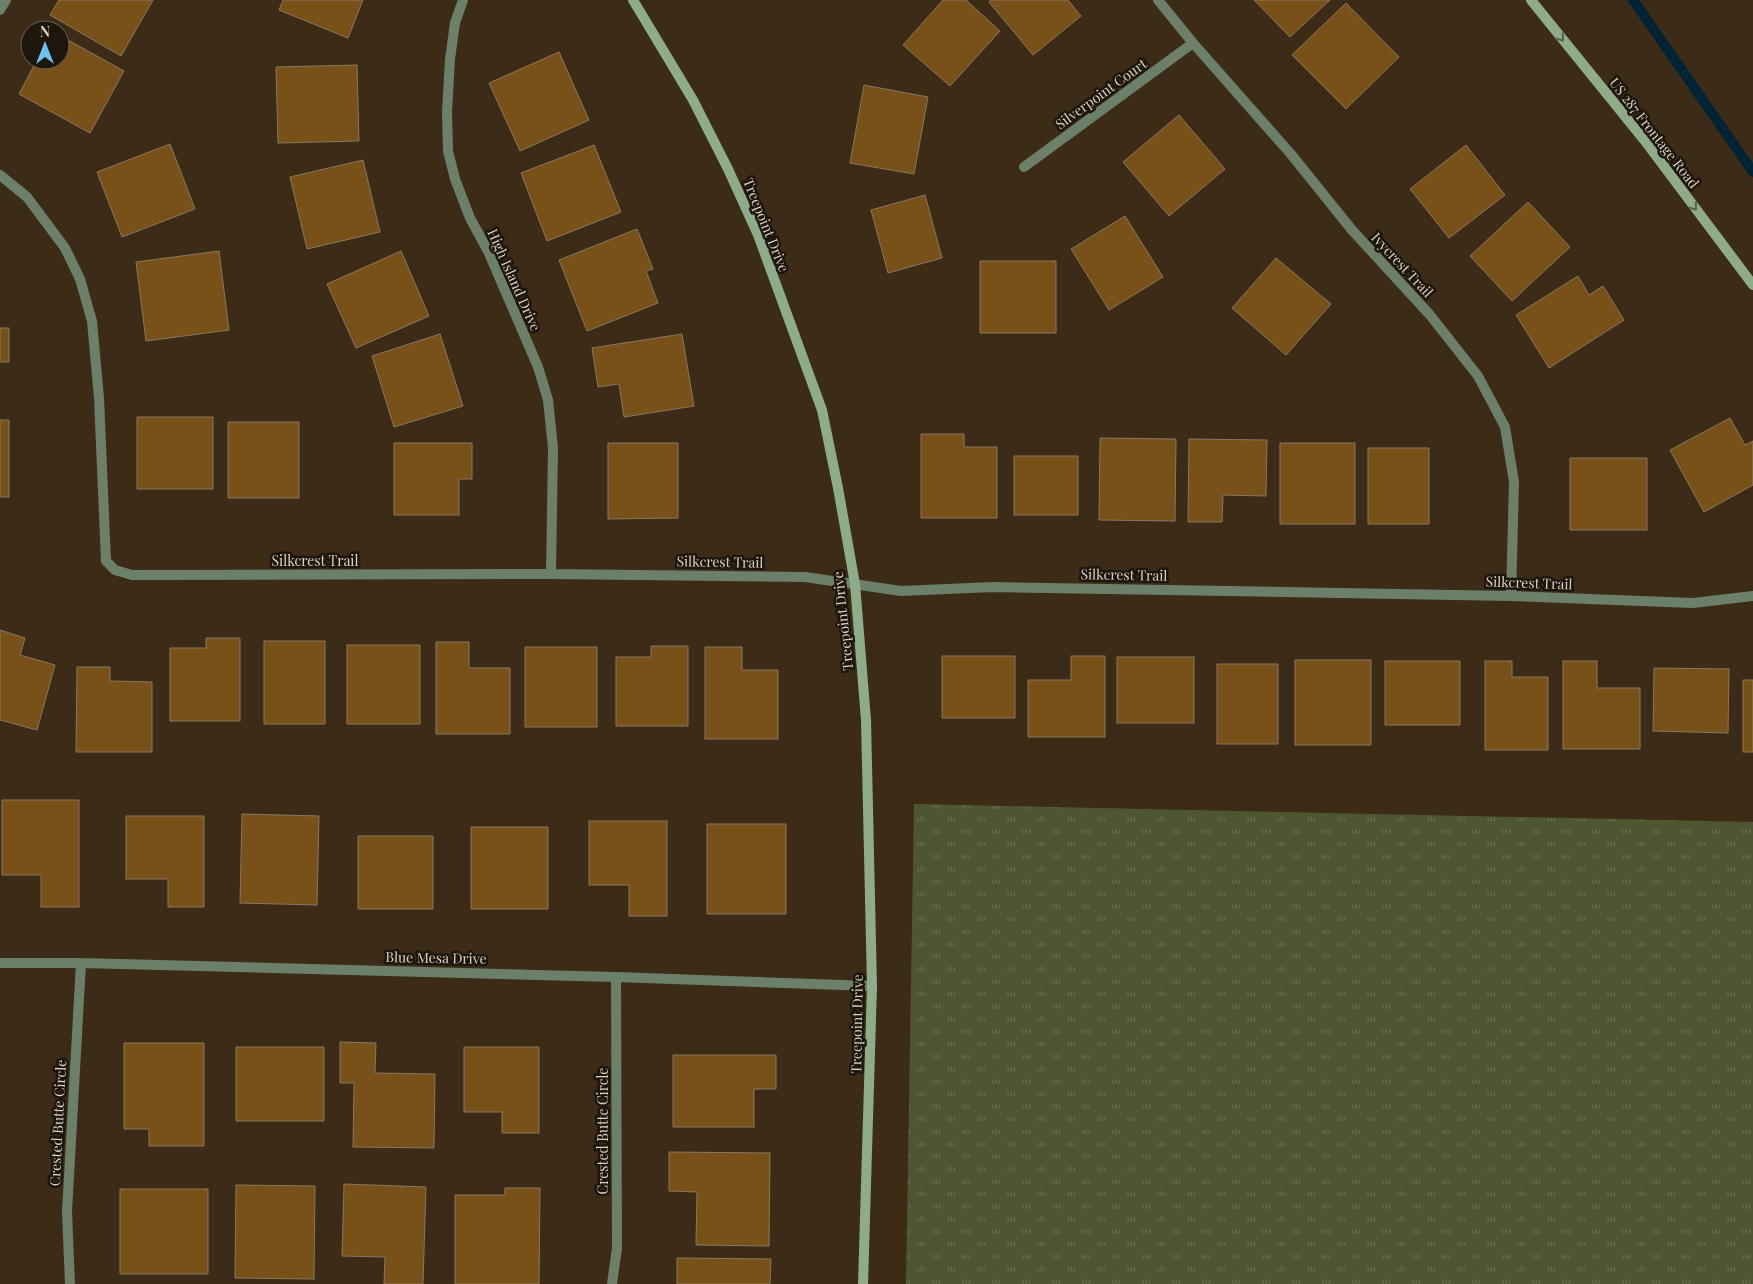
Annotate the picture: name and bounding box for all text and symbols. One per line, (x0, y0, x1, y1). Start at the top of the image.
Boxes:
north arrow (20, 20, 70, 70)
text: N (40, 22, 50, 41)
one-way arrow (1556, 32, 1564, 41)
street label: Silverpoint Court (1051, 53, 1151, 133)
street label: US 287 Frontage Road (1605, 74, 1703, 192)
street label: Treepoint Drive (739, 175, 794, 275)
one-way arrow (1688, 201, 1697, 211)
street label: High Island Drive (483, 226, 545, 334)
street label: Ivycrest Trail (1367, 228, 1437, 301)
street label: Silkcrest Trail (272, 551, 358, 570)
street label: Silkcrest Trail (676, 551, 764, 572)
street label: Silkcrest Trail (1080, 564, 1168, 585)
street label: Treepoint Drive (828, 571, 857, 672)
street label: Silkcrest Trail (1485, 571, 1573, 594)
street label: Blue Mesa Drive (385, 947, 487, 968)
street label: Treepoint Drive (846, 974, 867, 1074)
street label: Crested Butte Circle (45, 1059, 70, 1187)
street label: Crested Butte Circle (593, 1068, 612, 1194)

